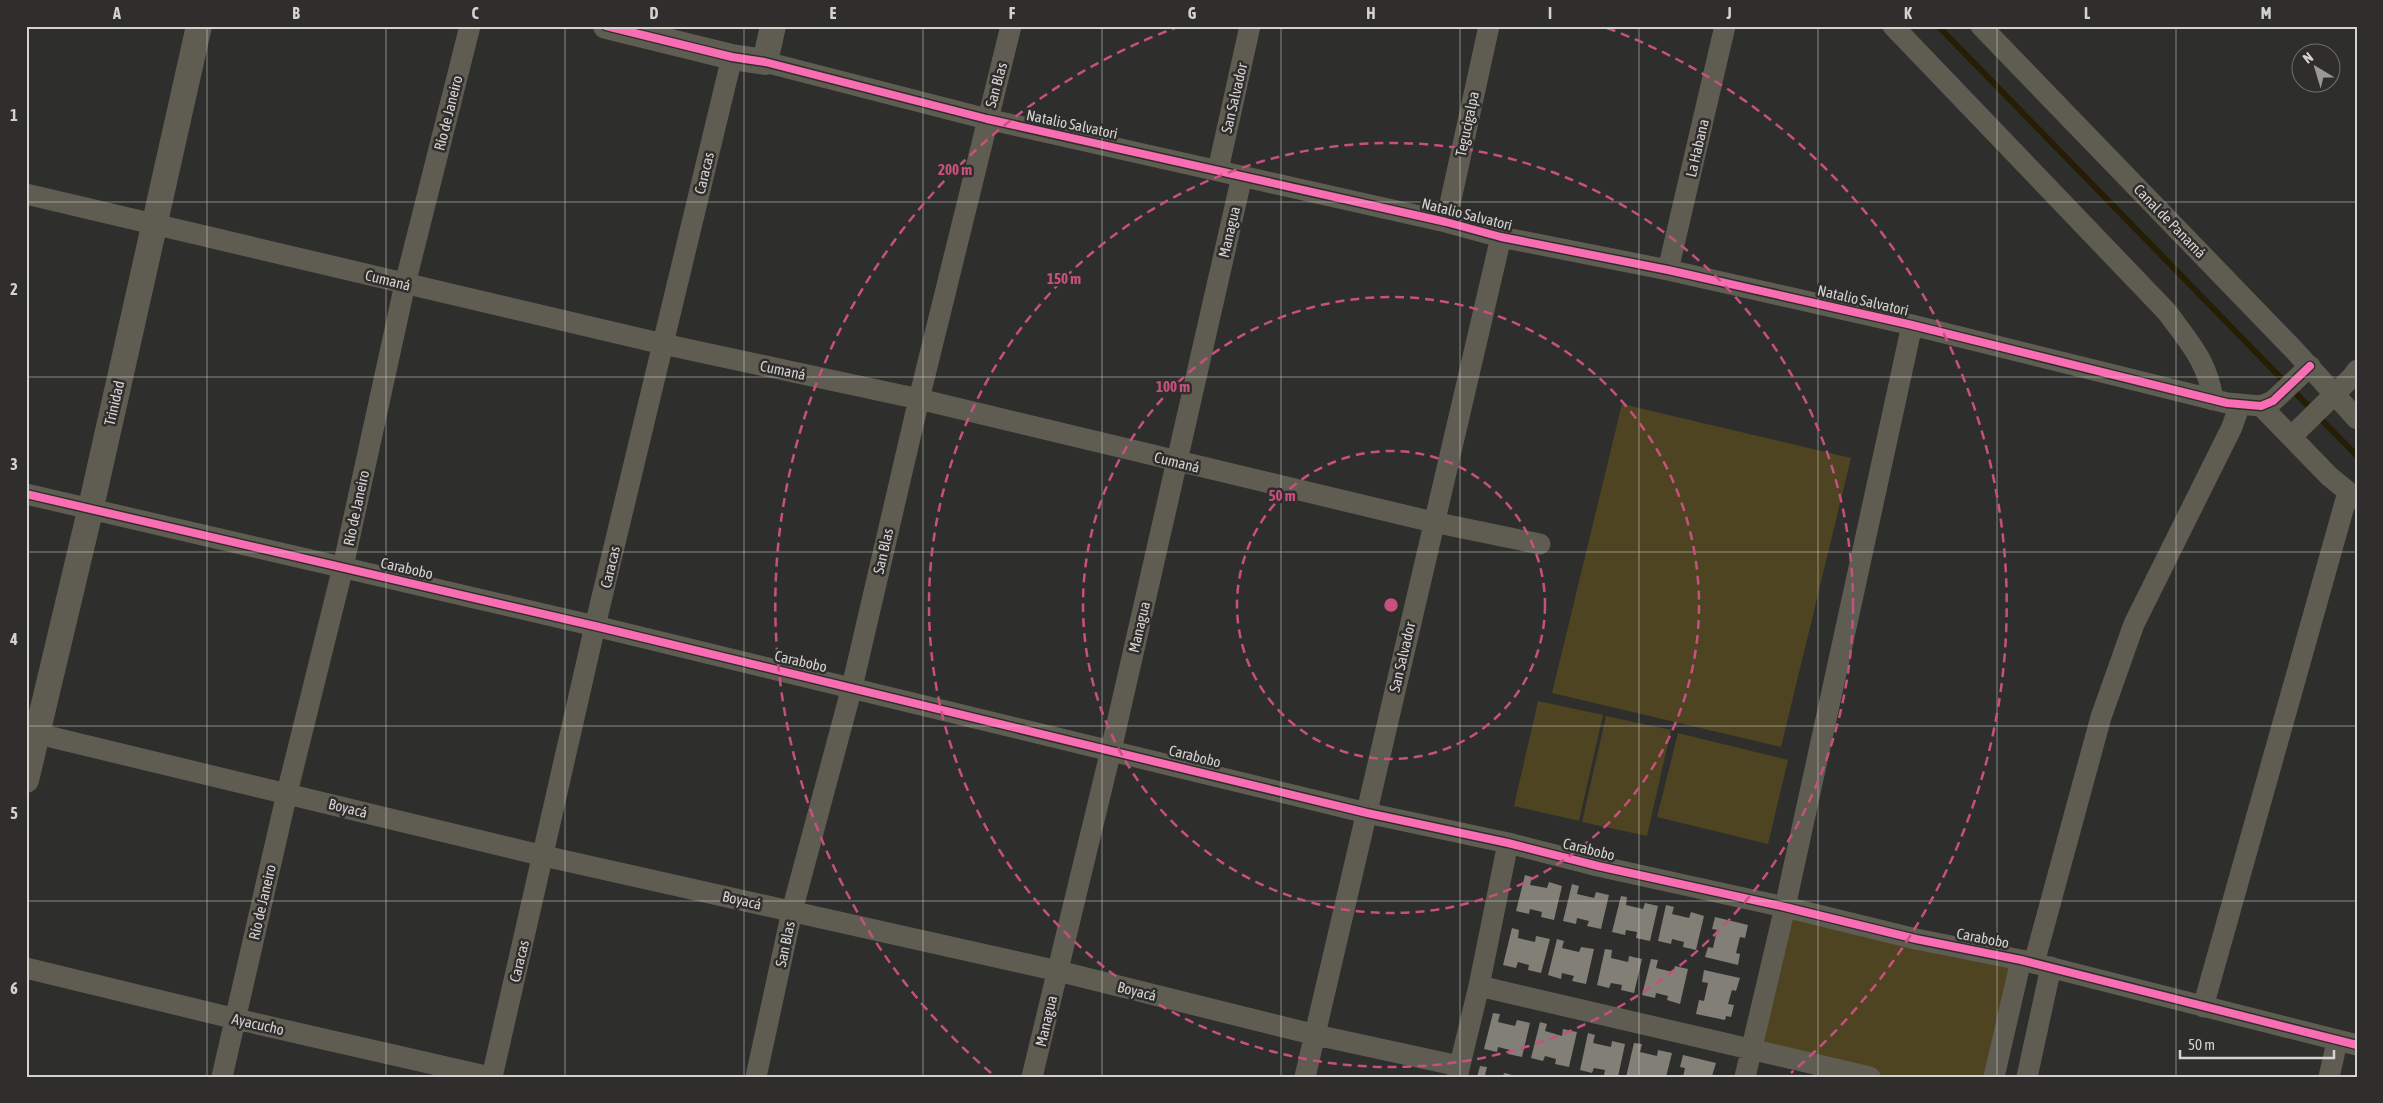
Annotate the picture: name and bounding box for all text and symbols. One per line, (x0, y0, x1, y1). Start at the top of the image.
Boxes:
text: A (112, 4, 121, 22)
text: B (292, 4, 300, 22)
text: C (471, 4, 479, 22)
text: D (650, 4, 659, 22)
text: E (830, 4, 837, 22)
text: F (1009, 4, 1016, 22)
text: G (1188, 4, 1197, 22)
text: H (1366, 4, 1376, 22)
text: I (1548, 4, 1552, 22)
text: J (1725, 4, 1732, 22)
text: K (1904, 4, 1912, 22)
text: L (2084, 4, 2091, 22)
text: M (2261, 4, 2271, 22)
north arrow (2290, 42, 2340, 92)
text: N (2300, 49, 2316, 67)
street label: San Blas (982, 61, 1010, 109)
street label: San Salvador (1218, 61, 1250, 135)
street label: Río de Janeiro (430, 74, 466, 152)
street label: Tegucigalpa (1452, 90, 1482, 158)
text: 1 (10, 106, 18, 124)
street label: Natalio Salvatori (1025, 106, 1119, 142)
street label: La Habana (1682, 117, 1712, 179)
street label: Caracas (691, 150, 717, 196)
text: 200 m (938, 161, 972, 178)
street label: Canal de Panamá (2131, 181, 2209, 261)
street label: Natalio Salvatori (1420, 195, 1514, 233)
street label: Managua (1215, 205, 1243, 259)
street label: Cumaná (364, 266, 412, 294)
text: 150 m (1047, 270, 1081, 287)
text: 2 (10, 280, 18, 298)
street label: Natalio Salvatori (1816, 281, 1910, 319)
street label: Cumaná (759, 357, 807, 383)
text: 100 m (1156, 378, 1190, 395)
street label: Trinidad (101, 379, 127, 427)
street label: Cumaná (1153, 448, 1201, 476)
text: 3 (10, 455, 18, 473)
street label: Río de Janeiro (340, 469, 372, 547)
text: 50 m (1269, 487, 1296, 504)
street label: San Blas (870, 527, 896, 575)
street label: Caracas (597, 544, 623, 590)
street label: Carabobo (379, 554, 435, 582)
centre of rings (1382, 596, 1400, 614)
street label: Managua (1125, 600, 1153, 654)
street label: San Salvador (1386, 620, 1418, 694)
text: 4 (9, 630, 18, 648)
street label: Carabobo (773, 647, 829, 675)
street label: Carabobo (1167, 741, 1223, 771)
street label: Boyacá (327, 795, 369, 821)
text: 5 (10, 804, 18, 822)
street label: Carabobo (1561, 834, 1617, 864)
street label: Río de Janeiro (245, 863, 279, 941)
street label: Boyacá (721, 887, 763, 913)
street label: San Blas (772, 920, 798, 968)
street label: Carabobo (1955, 925, 2011, 951)
street label: Caracas (506, 938, 532, 984)
street label: Boyacá (1116, 978, 1158, 1004)
text: 6 (10, 979, 18, 997)
street label: Managua (1032, 994, 1060, 1048)
street label: Ayacucho (230, 1010, 286, 1038)
scale bar (2180, 1028, 2334, 1060)
text: 50 m (2188, 1036, 2215, 1053)

